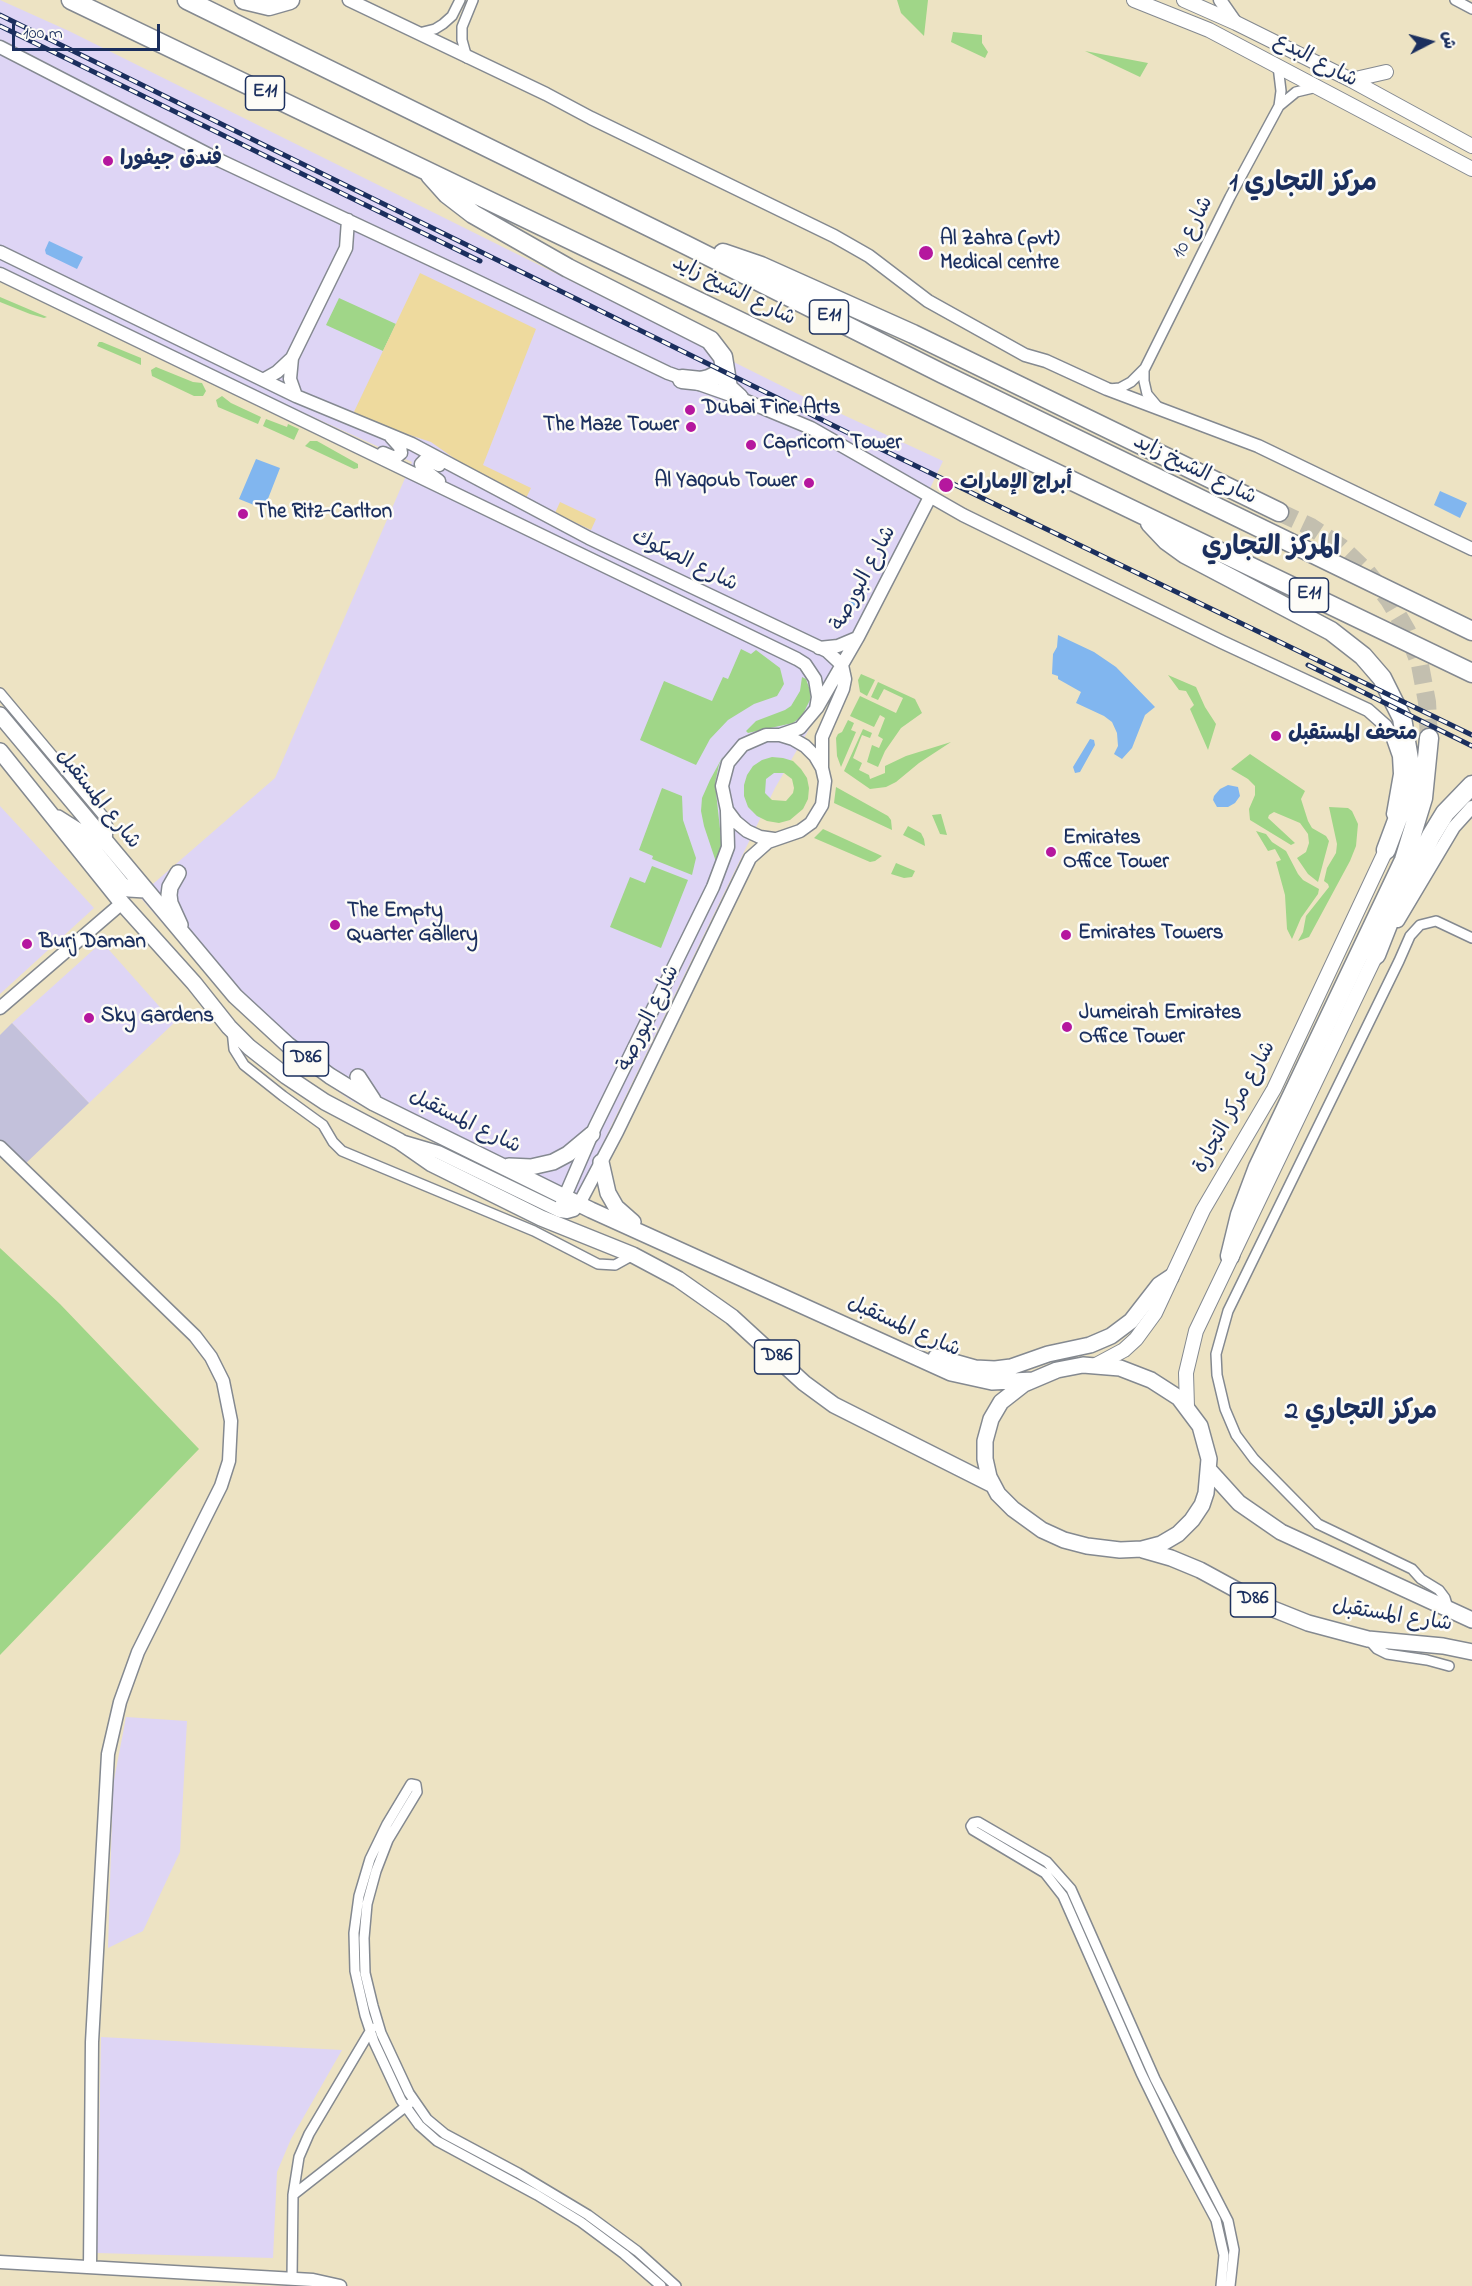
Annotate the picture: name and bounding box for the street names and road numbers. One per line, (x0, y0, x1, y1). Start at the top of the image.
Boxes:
street label: شارع البدع (1269, 29, 1361, 95)
road number: E11 (246, 76, 284, 110)
street label: شارع 10 (1168, 193, 1220, 263)
street label: شارع الشيخ زايد (667, 251, 799, 333)
road number: E11 (810, 300, 848, 334)
street label: شارع الشيخ زايد (1128, 430, 1260, 512)
street label: شارع البورصة (827, 522, 903, 636)
street label: شارع الصكوك (627, 525, 741, 599)
road number: E11 (1290, 578, 1328, 612)
street label: شارع المستقبل (49, 745, 145, 855)
street label: شارع البورصة (613, 962, 687, 1076)
street label: شارع مركز التجارة (1189, 1038, 1283, 1178)
road number: D86 (284, 1042, 328, 1076)
street label: شارع المستقبل (404, 1085, 524, 1161)
street label: شارع المستقبل (842, 1292, 964, 1364)
road number: D86 (754, 1340, 800, 1374)
road number: D86 (1230, 1583, 1276, 1617)
street label: شارع المستقبل (1330, 1595, 1454, 1639)

